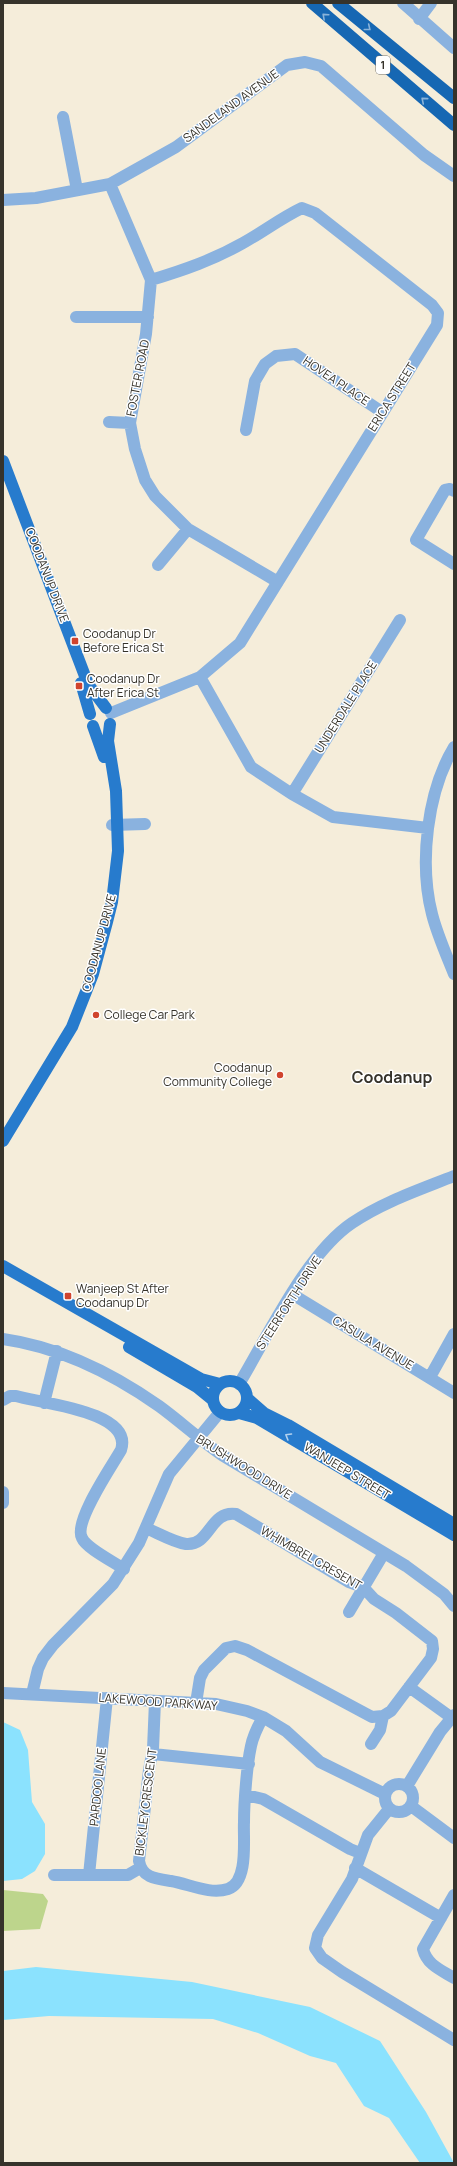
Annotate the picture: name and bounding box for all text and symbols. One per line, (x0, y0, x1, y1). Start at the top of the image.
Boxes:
one-way arrow (323, 13, 330, 20)
one-way arrow (364, 23, 371, 30)
road number: 1 (376, 56, 390, 74)
street label: SANDELAND AVENUE (179, 65, 282, 146)
one-way arrow (422, 98, 429, 105)
street label: FOSTER ROAD (122, 338, 153, 418)
street label: HOVEA PLACE (300, 352, 373, 409)
street label: ERICA STREET (364, 358, 420, 435)
street label: COODANUP DRIVE (22, 525, 73, 625)
place label: Coodanup Dr Before Erica St (83, 625, 164, 656)
marker: Coodanup Dr Before Erica St (70, 636, 80, 646)
street label: UNDERDALE PLACE (310, 657, 381, 756)
place label: Coodanup Dr After Erica St (87, 670, 160, 701)
marker: Coodanup Dr After Erica St (74, 681, 84, 691)
street label: COODANUP DRIVE (77, 892, 120, 993)
place label: College Car Park (104, 1006, 196, 1023)
marker: College Car Park (91, 1010, 101, 1020)
place label: Coodanup Community College (163, 1059, 272, 1090)
district label: Coodanup (352, 1066, 432, 1088)
marker: Coodanup Community College (275, 1070, 285, 1080)
street label: STEERFORTH DRIVE (252, 1253, 325, 1353)
place label: Wanjeep St After Coodanup Dr (76, 1280, 170, 1311)
marker: Wanjeep St After Coodanup Dr (63, 1291, 73, 1301)
street label: CASULA AVENUE (329, 1312, 417, 1374)
street label: BRUSHWOOD DRIVE (193, 1430, 296, 1503)
one-way arrow (285, 1434, 292, 1441)
street label: WANJEEP STREET (301, 1438, 394, 1504)
street label: WHIMBREL CRESENT (258, 1522, 366, 1594)
street label: LAKEWOOD PARKWAY (98, 1689, 218, 1714)
street label: BICKLEY CRESCENT (130, 1746, 161, 1857)
street label: PARDOO LANE (85, 1747, 110, 1827)

